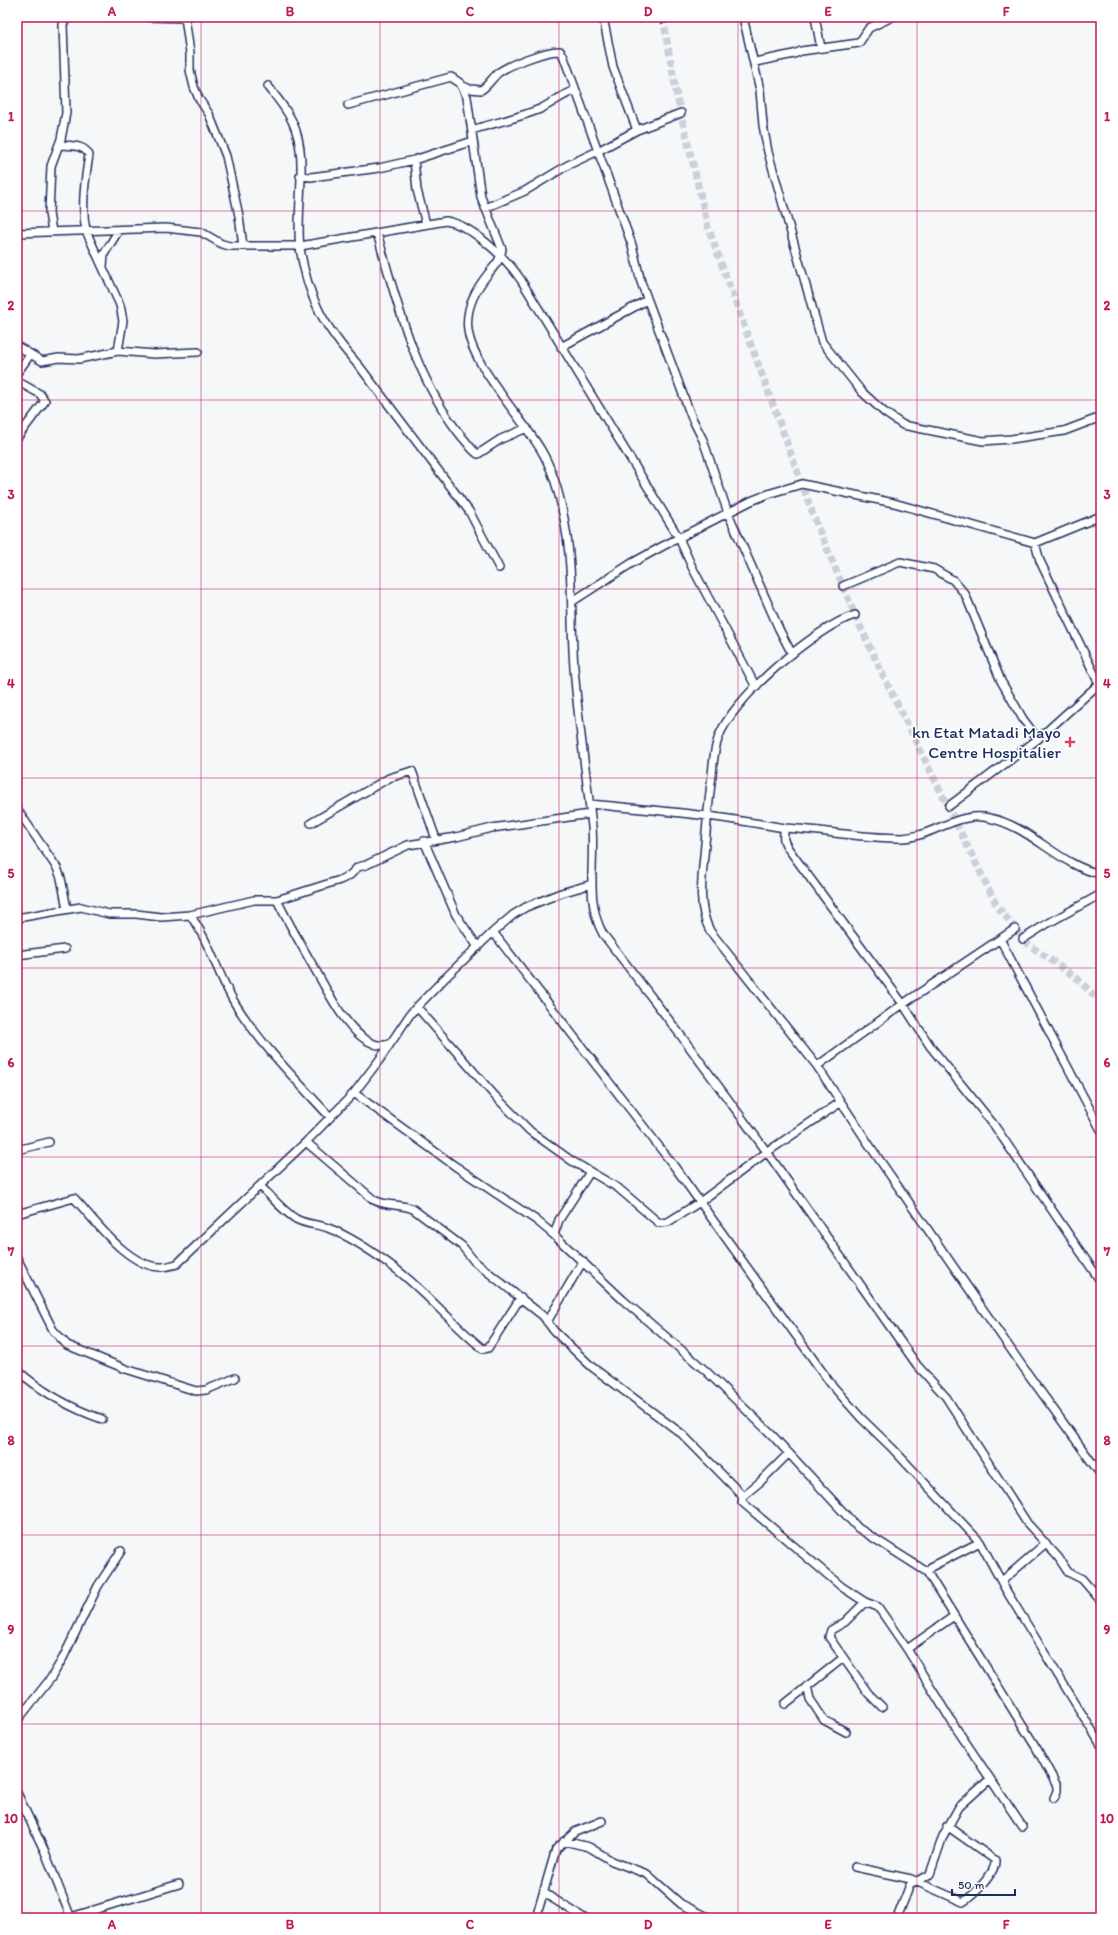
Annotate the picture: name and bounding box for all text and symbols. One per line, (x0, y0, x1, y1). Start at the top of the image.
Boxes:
text: A (107, 4, 117, 19)
text: B (286, 4, 295, 19)
text: C (466, 4, 475, 19)
text: D (644, 4, 653, 19)
text: E (824, 4, 832, 19)
text: F (1003, 4, 1010, 19)
text: 1 (8, 109, 14, 124)
text: 1 (1104, 109, 1110, 124)
text: 2 (8, 298, 15, 313)
text: 2 (1104, 298, 1111, 313)
text: 3 (7, 487, 15, 502)
text: 3 (1103, 487, 1111, 502)
text: 4 (7, 676, 15, 691)
text: 4 (1103, 676, 1111, 691)
place label: kn Etat Matadi Mayo Centre Hospitalier (912, 722, 1062, 762)
marker: kn Etat Matadi Mayo Centre Hospitalier (1064, 736, 1076, 748)
text: 5 (8, 866, 15, 881)
text: 5 (1104, 866, 1111, 881)
text: 6 (8, 1055, 15, 1070)
text: 6 (1104, 1055, 1111, 1070)
text: 7 (7, 1244, 15, 1259)
text: 7 (1103, 1244, 1111, 1259)
text: 8 (7, 1433, 15, 1448)
text: 8 (1103, 1433, 1111, 1448)
text: 9 (8, 1622, 15, 1637)
text: 9 (1104, 1622, 1111, 1637)
text: 10 (4, 1811, 18, 1826)
text: 10 (1100, 1811, 1114, 1826)
scale bar (952, 1871, 1015, 1897)
text: 50 m (958, 1878, 984, 1892)
text: A (107, 1917, 117, 1932)
text: B (286, 1917, 295, 1932)
text: C (466, 1917, 475, 1932)
text: D (644, 1917, 653, 1932)
text: E (824, 1917, 832, 1932)
text: F (1003, 1917, 1010, 1932)

